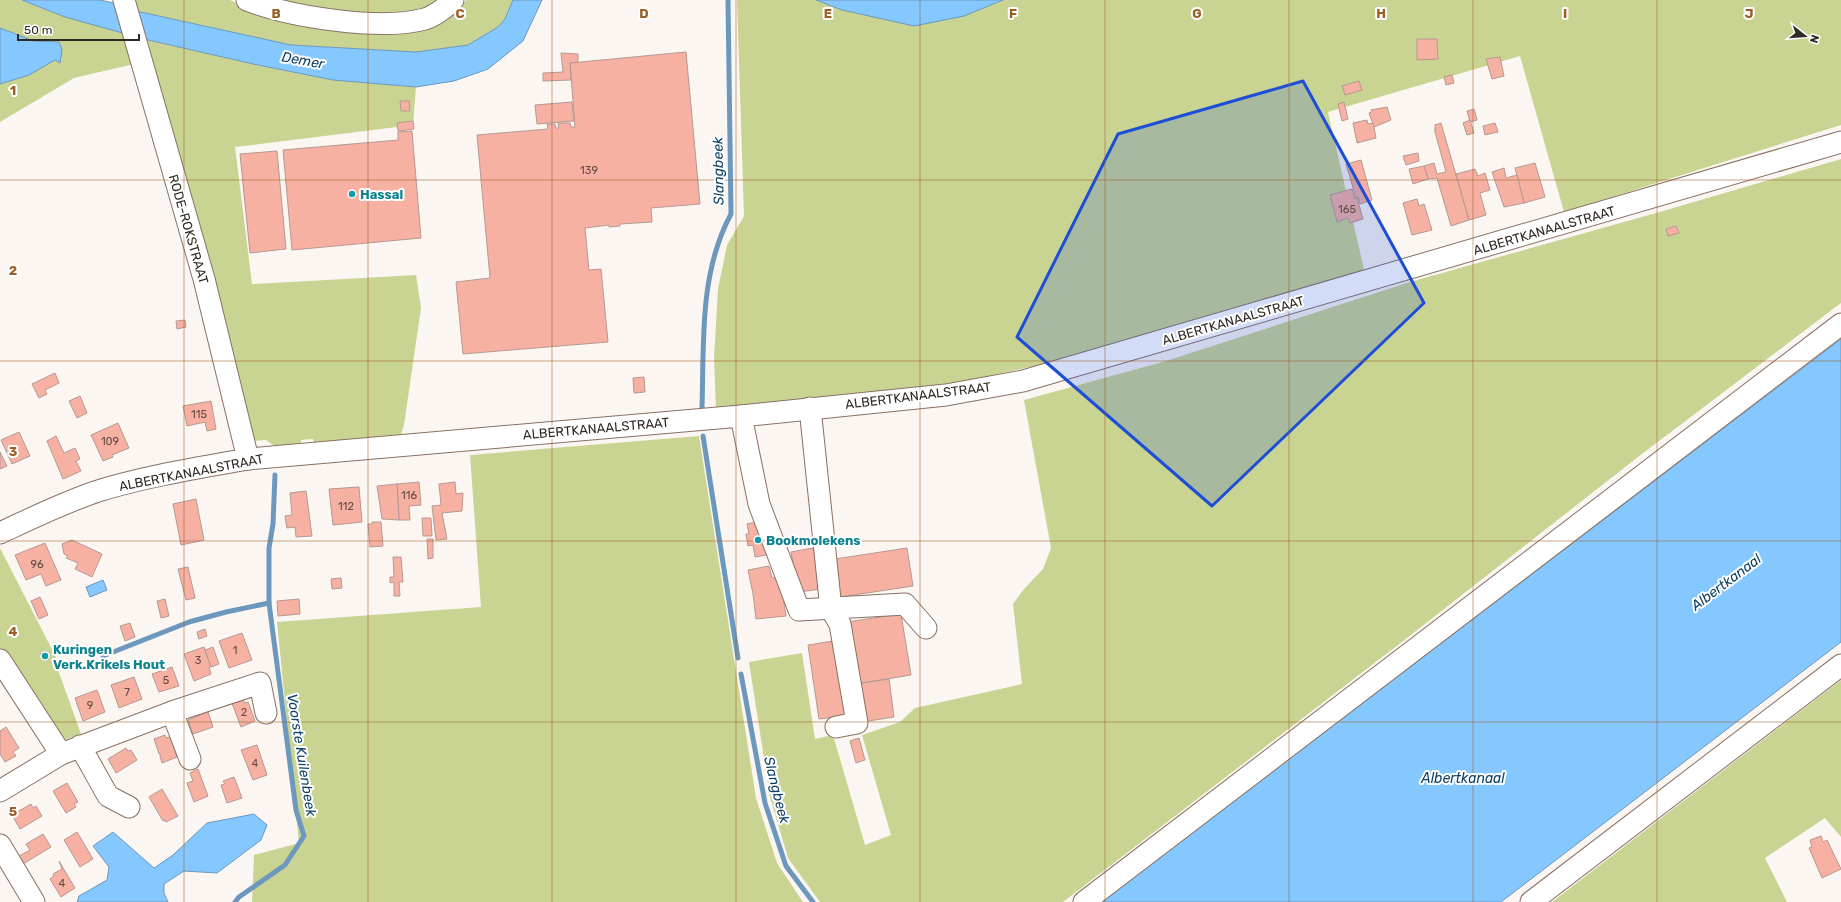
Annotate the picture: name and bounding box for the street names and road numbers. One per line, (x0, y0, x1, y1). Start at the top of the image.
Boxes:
street label: RODE-ROKSTRAAT (166, 173, 211, 286)
street label: ALBERTKANAALSTRAAT (1471, 203, 1617, 258)
street label: ALBERTKANAALSTRAAT (1160, 293, 1306, 348)
street label: ALBERTKANAALSTRAAT (844, 379, 992, 412)
street label: ALBERTKANAALSTRAAT (522, 415, 670, 442)
street label: ALBERTKANAALSTRAAT (118, 451, 265, 494)

